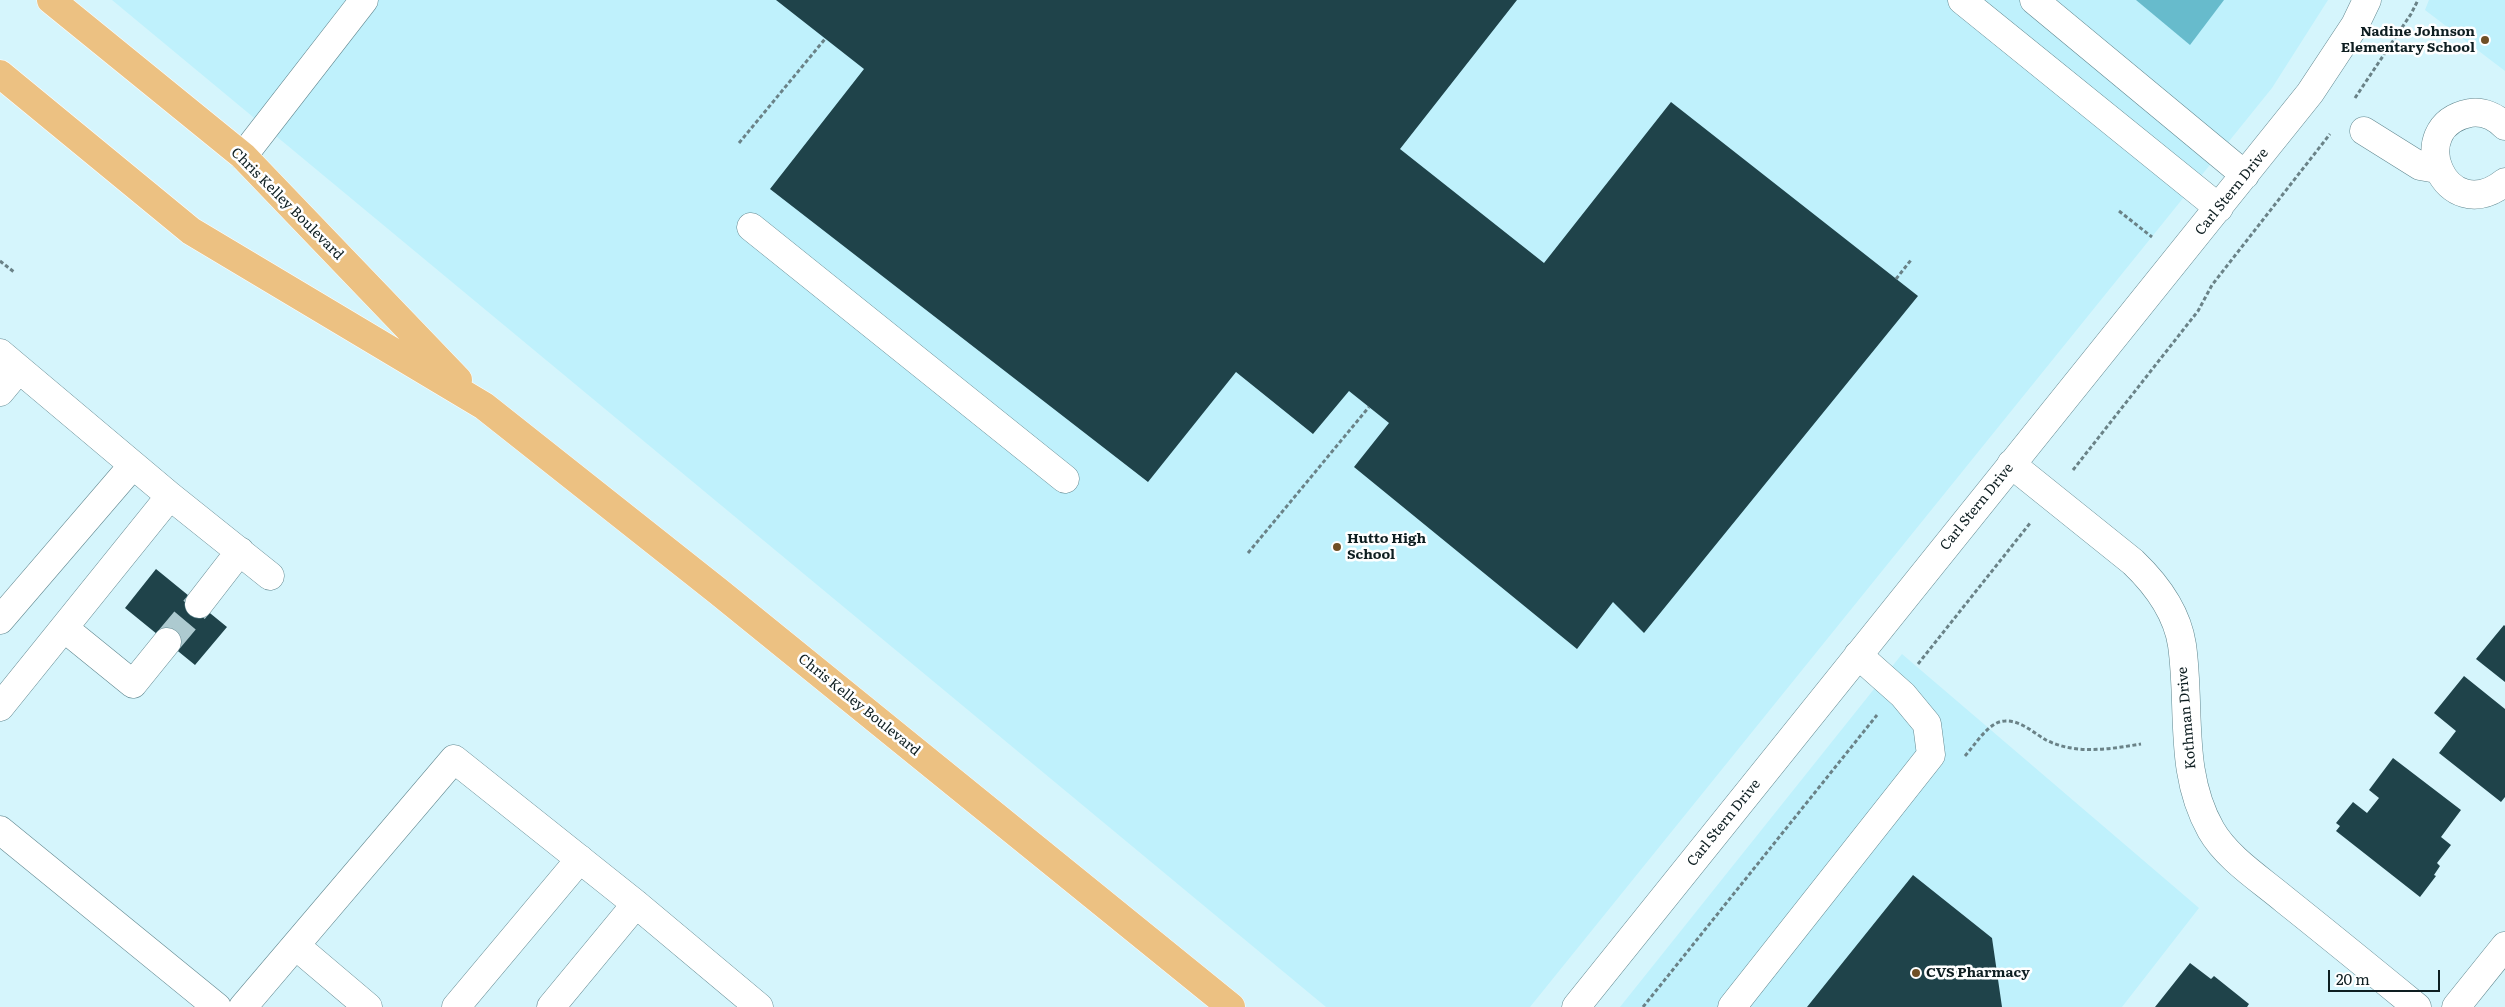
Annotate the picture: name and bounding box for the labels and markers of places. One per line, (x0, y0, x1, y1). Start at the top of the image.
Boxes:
place label: Nadine Johnson Elementary School (2341, 24, 2475, 56)
marker: Nadine Johnson Elementary School (2479, 34, 2491, 46)
place label: Hutto High School (1347, 531, 1426, 564)
marker: Hutto High School (1331, 541, 1343, 553)
place label: CVS Pharmacy (1926, 965, 2030, 981)
marker: CVS Pharmacy (1910, 967, 1922, 979)

